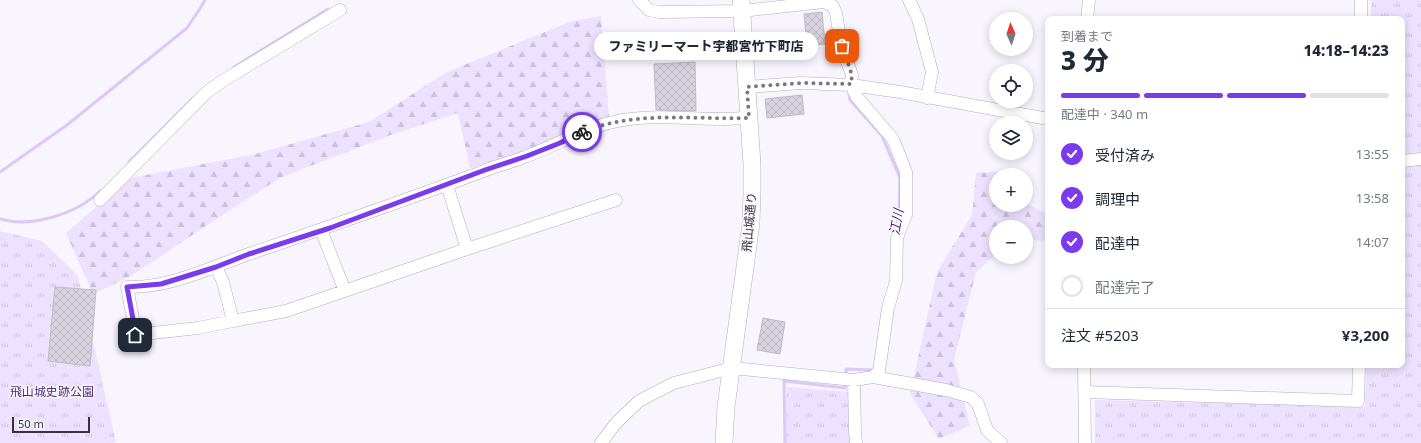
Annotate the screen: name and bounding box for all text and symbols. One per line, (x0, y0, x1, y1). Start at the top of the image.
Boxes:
north arrow (989, 12, 1033, 56)
map controls (989, 12, 1033, 264)
text: 到着まで (1061, 27, 1113, 45)
pin (825, 29, 859, 63)
callout: ファミリーマート宇都宮竹下町店 (594, 32, 818, 60)
icon: bag (831, 35, 853, 57)
text: ファミリーマート宇都宮竹下町店 (608, 37, 804, 55)
text: 14:18–14:23 (1304, 40, 1389, 60)
text: 3 分 (1061, 42, 1109, 78)
button: locate (989, 64, 1033, 108)
text: 配達中 · 340 m (1061, 105, 1148, 123)
courier (562, 112, 602, 152)
button: layers (989, 116, 1033, 160)
icon: bike (571, 121, 593, 143)
icon: check (1061, 143, 1083, 165)
text: 受付済み (1095, 145, 1155, 165)
text: 13:55 (1356, 145, 1389, 163)
button: + (989, 168, 1033, 212)
icon: check (1061, 187, 1083, 209)
text: 調理中 (1095, 189, 1140, 209)
text: 13:58 (1356, 189, 1389, 207)
street label: 飛山城通り (738, 191, 760, 253)
water label: 江川 (885, 206, 907, 236)
button: − (989, 220, 1033, 264)
icon: check (1061, 231, 1083, 253)
text: 配達中 (1095, 233, 1140, 253)
text: 14:07 (1356, 233, 1389, 251)
text: 配達完了 (1095, 277, 1155, 297)
pin (118, 318, 152, 352)
icon: home (124, 324, 146, 346)
text: 注文 #5203 (1061, 325, 1139, 345)
text: ¥3,200 (1342, 325, 1389, 345)
park label: 飛山城史跡公園 (10, 383, 94, 400)
scale bar (12, 415, 90, 434)
text: 50 m (18, 416, 44, 431)

